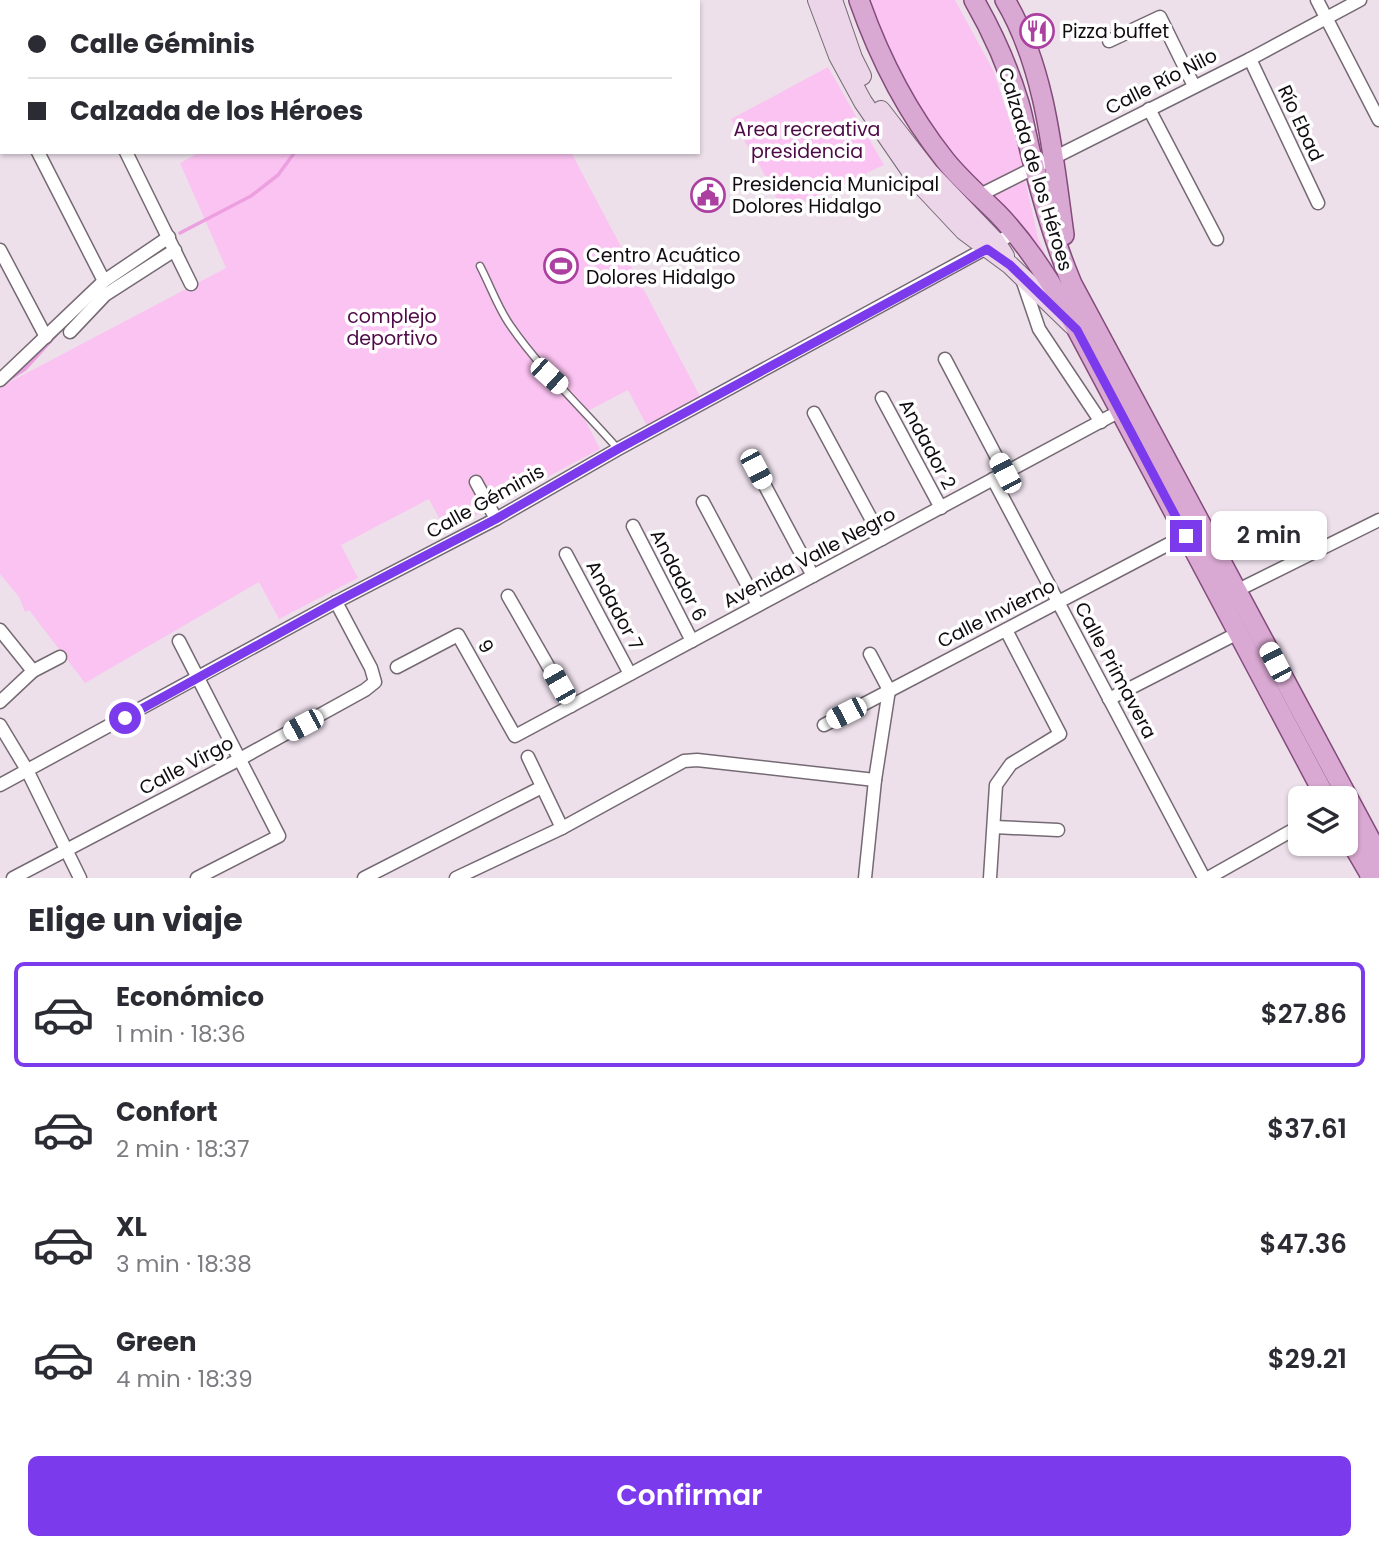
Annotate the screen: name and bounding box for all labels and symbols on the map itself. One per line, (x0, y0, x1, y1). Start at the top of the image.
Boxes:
restaurant icon: Pizza buffet (1018, 12, 1056, 50)
place label: Pizza buffet (1062, 18, 1169, 45)
street label: Calle Río Nilo (1101, 42, 1222, 121)
street label: Calzada de los Héroes (992, 64, 1079, 274)
street label: Río Ebad (1271, 80, 1330, 166)
park label: Area recreativa presidencia (734, 116, 880, 165)
place label: Presidencia Municipal Dolores Hidalgo (732, 171, 939, 220)
public building icon: Presidencia Municipal Dolores Hidalgo (689, 176, 727, 214)
place label: Centro Acuático Dolores Hidalgo (586, 242, 740, 291)
sports icon: Centro Acuático Dolores Hidalgo (542, 247, 580, 285)
park label: complejo deportivo (346, 303, 438, 352)
car (527, 354, 572, 398)
street label: Andador 2 (892, 394, 963, 494)
car (737, 446, 776, 492)
car (986, 450, 1025, 496)
street label: Calle Géminis (421, 458, 549, 545)
street label: Avenida Valle Negro (718, 500, 900, 614)
callout: 2 min (1210, 512, 1326, 560)
route end (1170, 520, 1202, 552)
street label: Andador 6 (644, 525, 713, 626)
street label: Andador 7 (580, 556, 650, 655)
street label: Calle Invierno (933, 572, 1060, 655)
street label: Calle Primavera (1068, 597, 1163, 743)
street label: 9 (471, 634, 500, 658)
car (1256, 639, 1295, 685)
car (540, 661, 579, 707)
car (823, 694, 870, 732)
route start (109, 702, 141, 734)
car (280, 706, 327, 744)
street label: Calle Virgo (134, 729, 238, 802)

